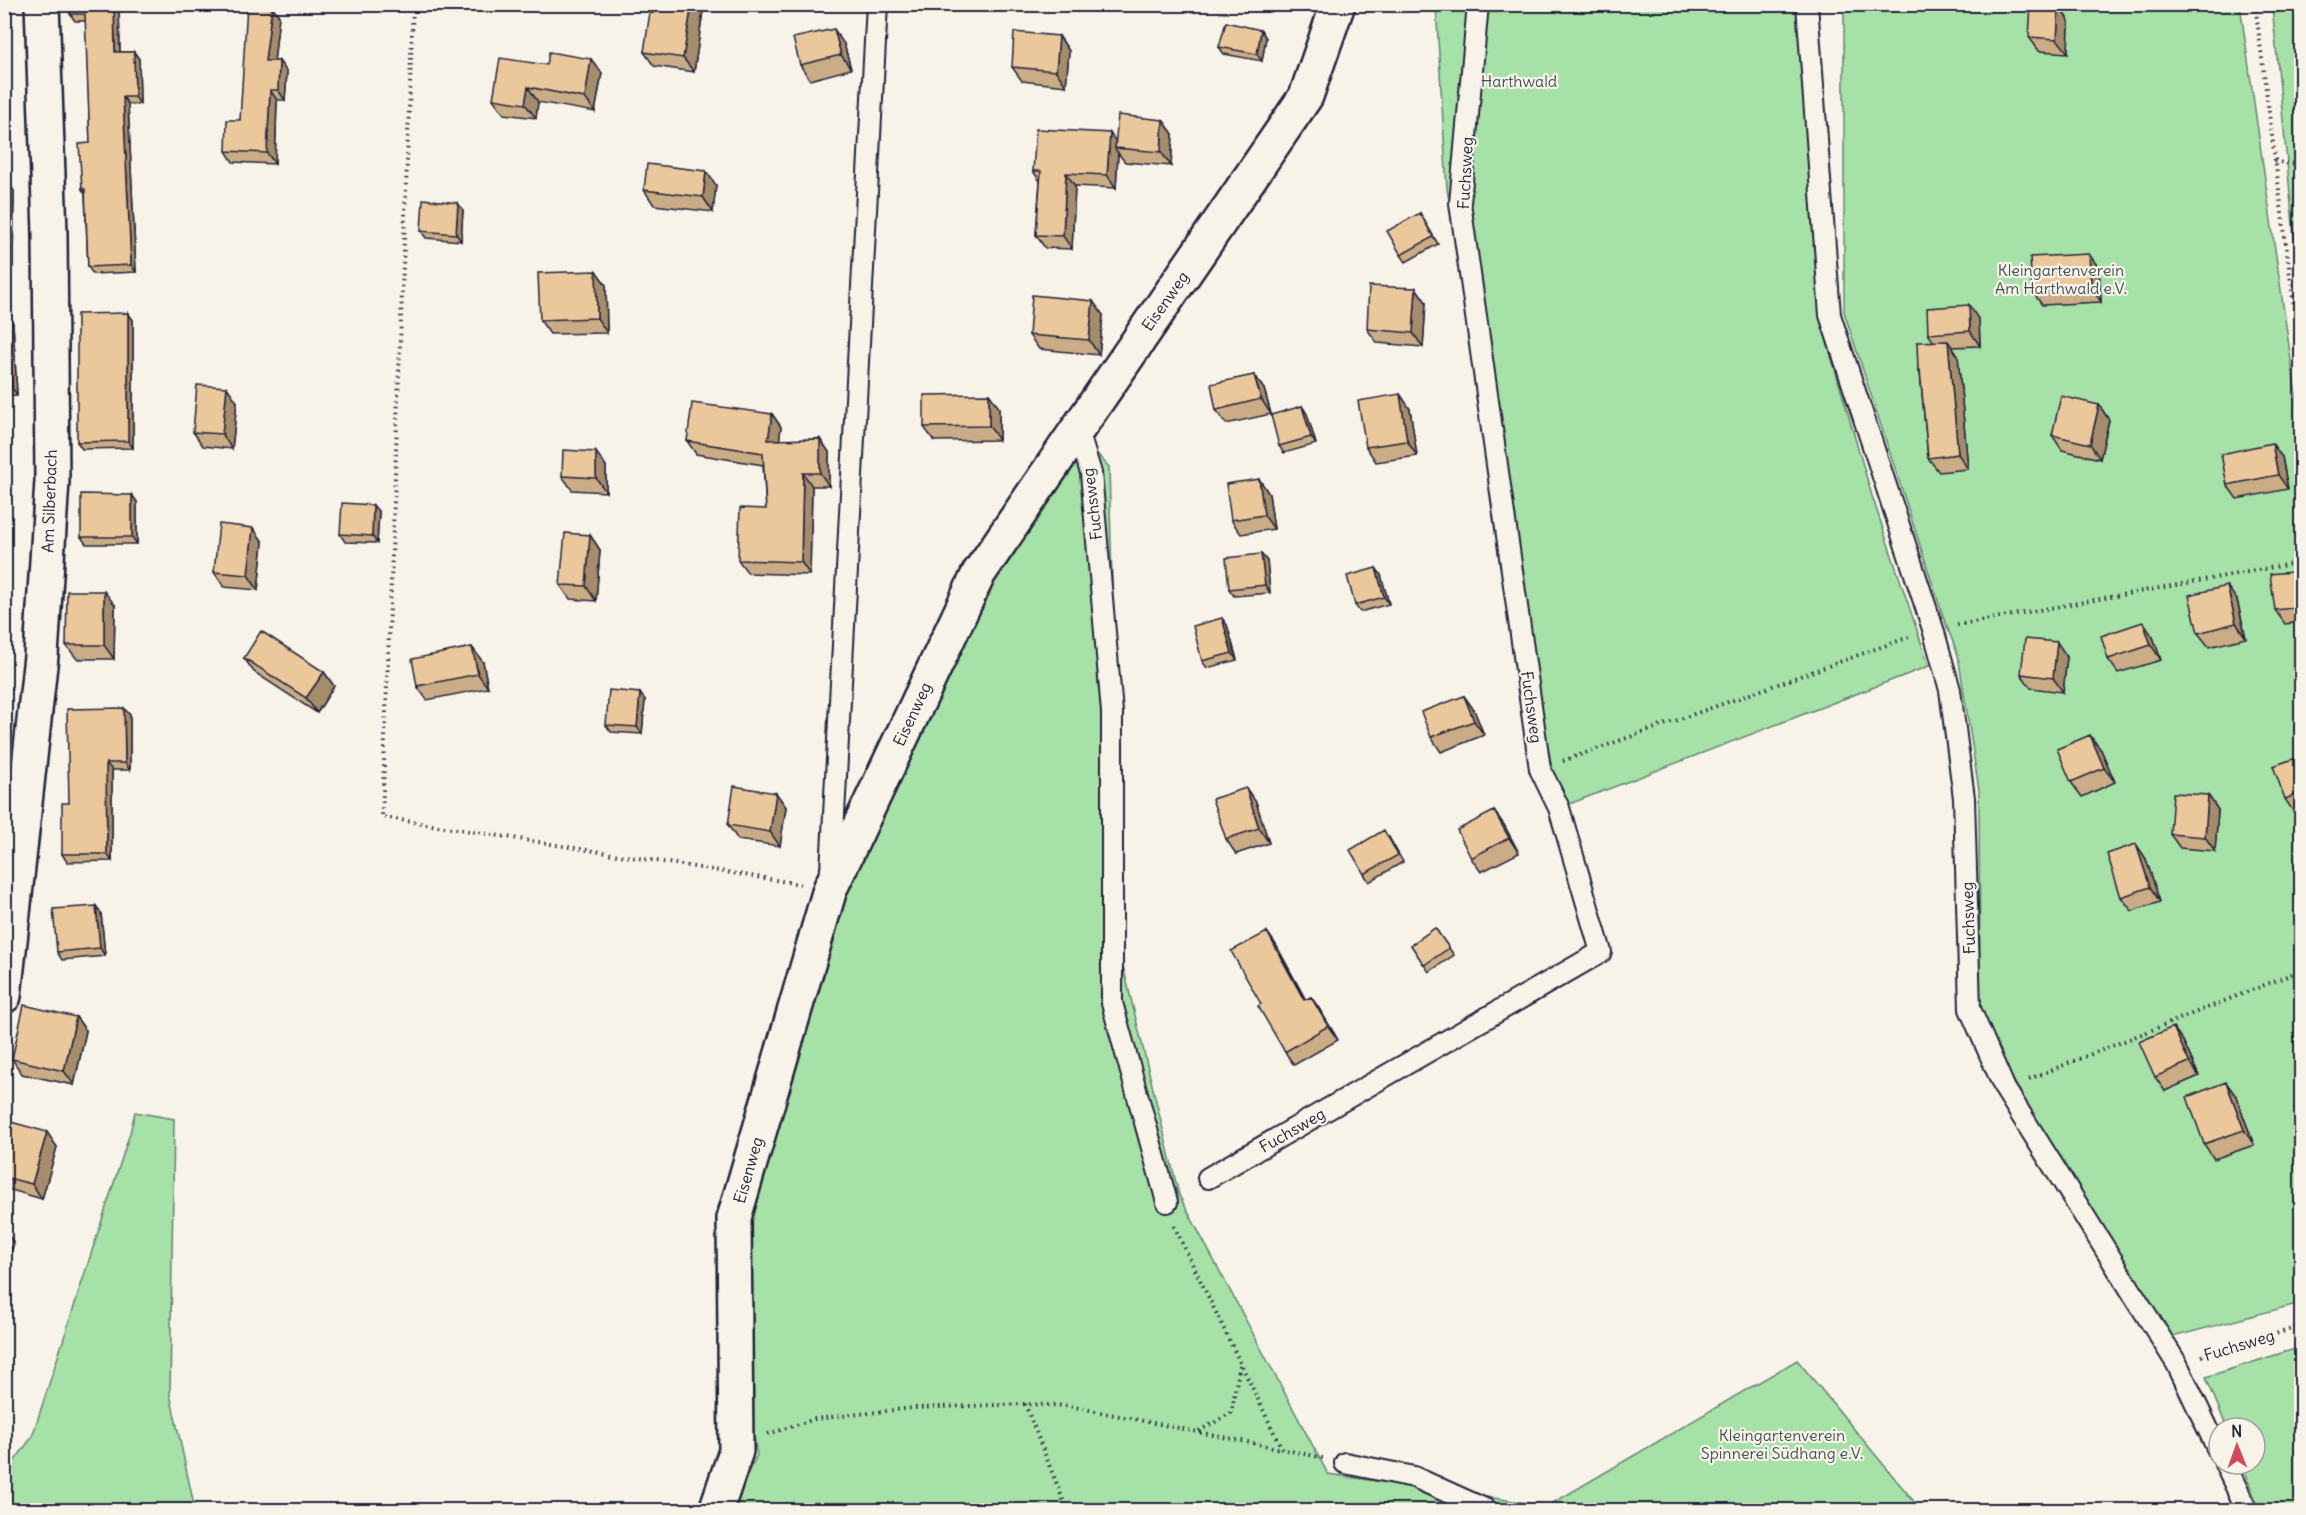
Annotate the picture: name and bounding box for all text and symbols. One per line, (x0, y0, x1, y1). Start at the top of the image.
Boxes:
park label: Harthwald (1481, 71, 1557, 91)
street label: Fuchsweg (1453, 136, 1477, 210)
park label: Kleingartenverein Am Harthwald e.V. (1995, 260, 2127, 298)
street label: Eisenweg (1137, 267, 1193, 335)
street label: Am Silberbach (37, 449, 61, 553)
street label: Fuchsweg (1078, 467, 1106, 541)
street label: Fuchsweg (1517, 670, 1547, 744)
street label: Eisenweg (889, 679, 935, 749)
street label: Fuchsweg (1957, 881, 1979, 955)
street label: Fuchsweg (1256, 1103, 1328, 1157)
street label: Eisenweg (729, 1134, 767, 1206)
street label: Fuchsweg (2201, 1325, 2277, 1365)
north arrow (2207, 1416, 2267, 1476)
text: N (2231, 1421, 2242, 1441)
park label: Kleingartenverein Spinnerei Südhang e.V. (1701, 1425, 1863, 1463)

